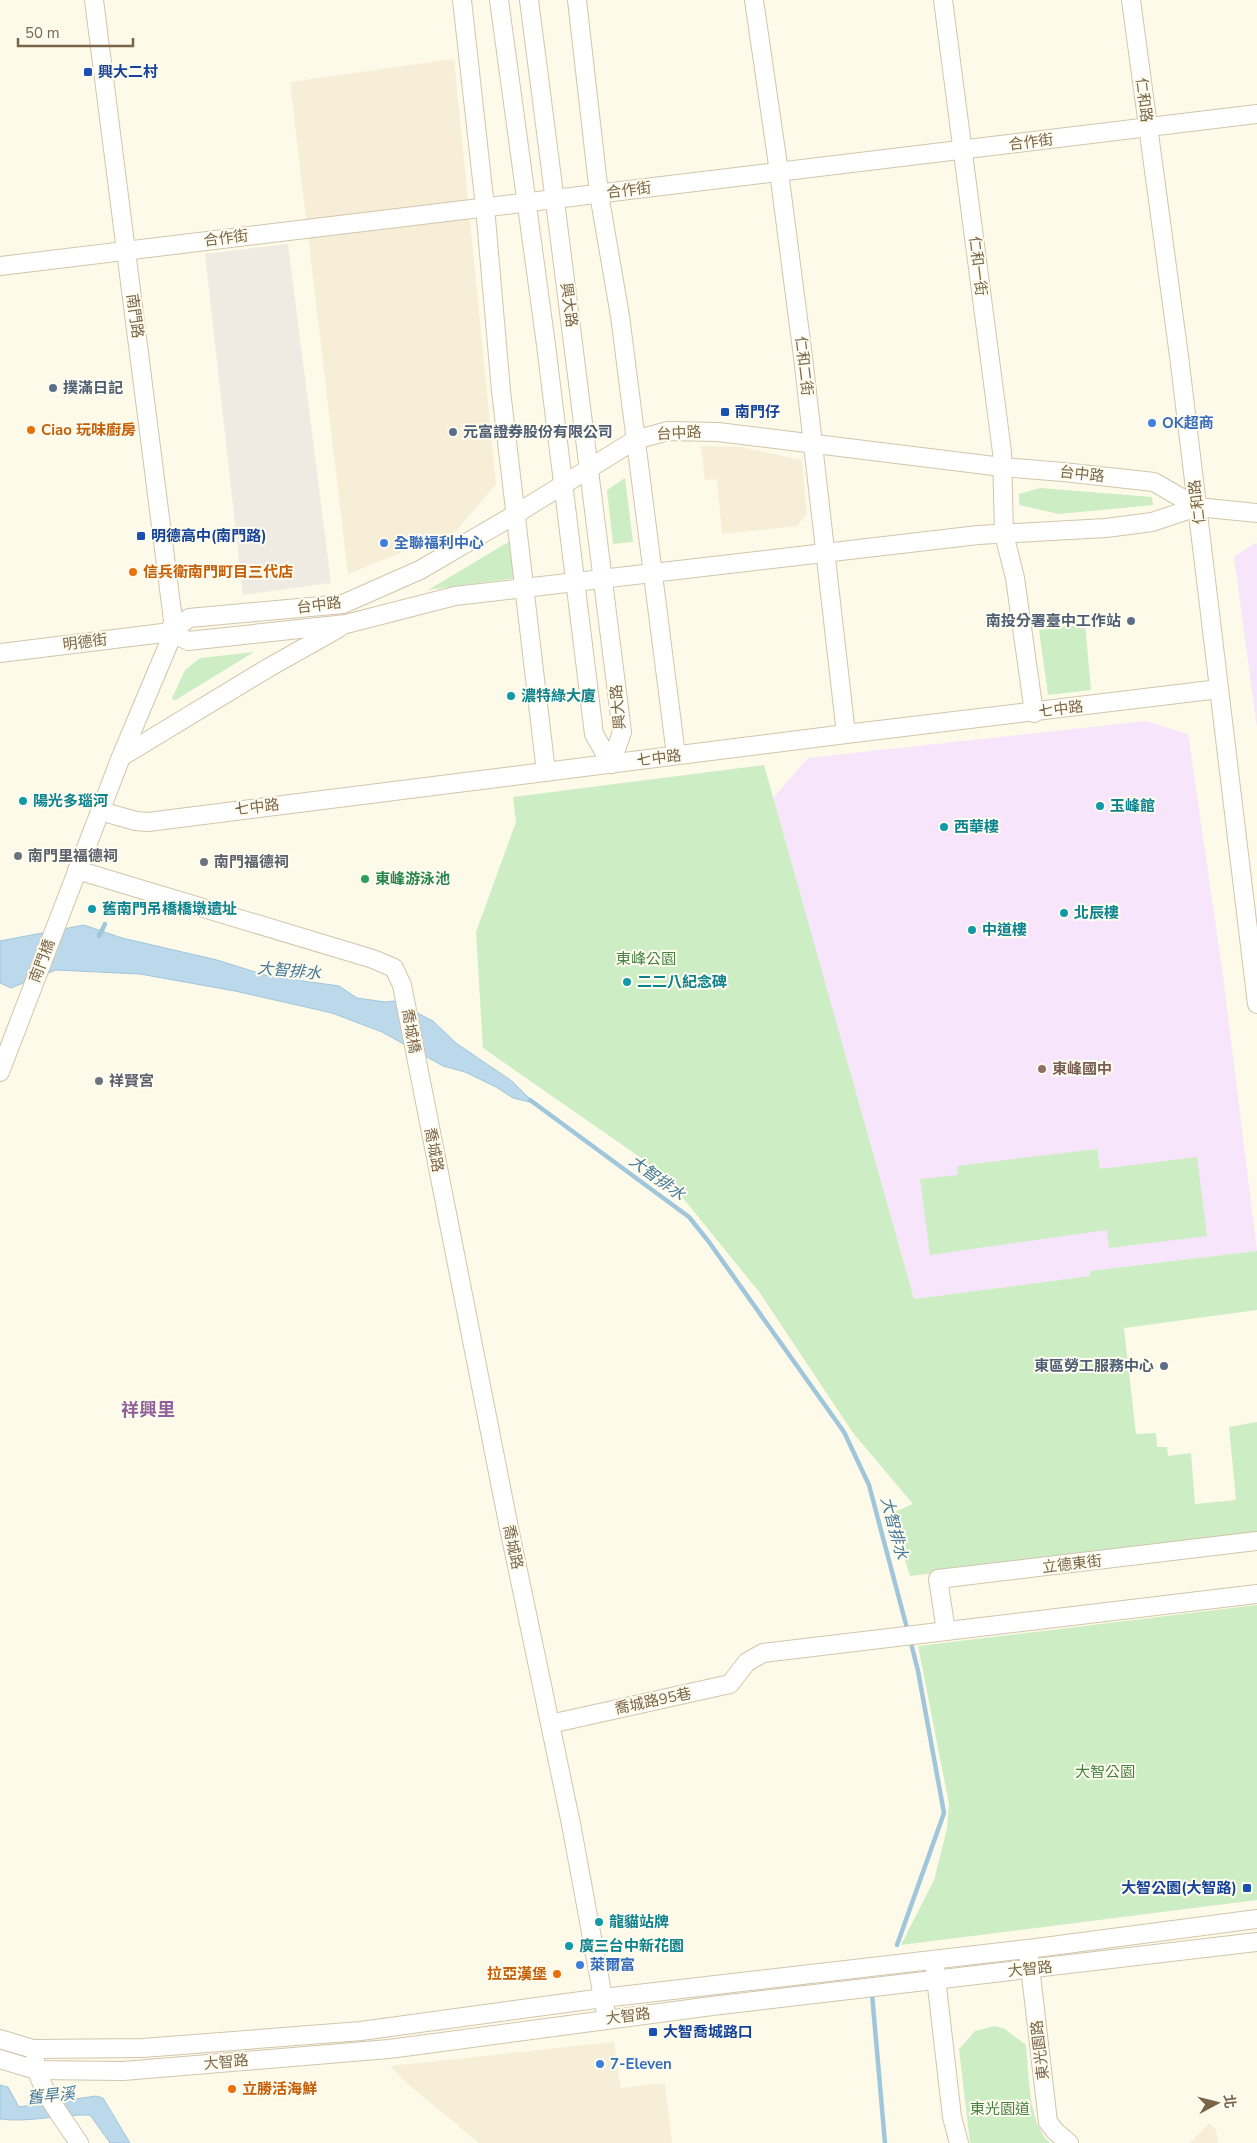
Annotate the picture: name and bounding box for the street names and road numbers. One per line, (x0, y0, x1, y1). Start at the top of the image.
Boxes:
street label: 仁和路 (1131, 76, 1157, 124)
street label: 合作街 (1007, 129, 1055, 155)
street label: 合作街 (605, 177, 653, 203)
street label: 合作街 (202, 225, 250, 251)
street label: 仁和一街 (964, 235, 992, 297)
street label: 興大路 (556, 281, 582, 329)
street label: 南門路 (122, 292, 148, 340)
street label: 仁和二街 (790, 335, 818, 397)
street label: 台中路 (656, 422, 702, 444)
street label: 台中路 (1059, 462, 1105, 486)
street label: 仁和路 (1184, 478, 1210, 526)
street label: 台中路 (295, 592, 343, 618)
street label: 明德街 (61, 629, 109, 655)
street label: 興大路 (606, 684, 630, 730)
street label: 七中路 (1037, 696, 1085, 722)
street label: 七中路 (635, 745, 683, 771)
street label: 七中路 (233, 794, 281, 820)
street label: 南門橋 (25, 936, 59, 986)
street label: 喬城橋 (397, 1007, 425, 1055)
street label: 喬城路 (420, 1126, 448, 1174)
street label: 喬城路 (499, 1523, 527, 1571)
street label: 立德東街 (1041, 1550, 1103, 1578)
street label: 喬城路95巷 (613, 1683, 693, 1719)
street label: 大智路 (1007, 1957, 1053, 1981)
street label: 大智路 (604, 2003, 652, 2029)
street label: 東光園路 (1026, 2019, 1054, 2081)
street label: 大智路 (203, 2050, 249, 2074)

